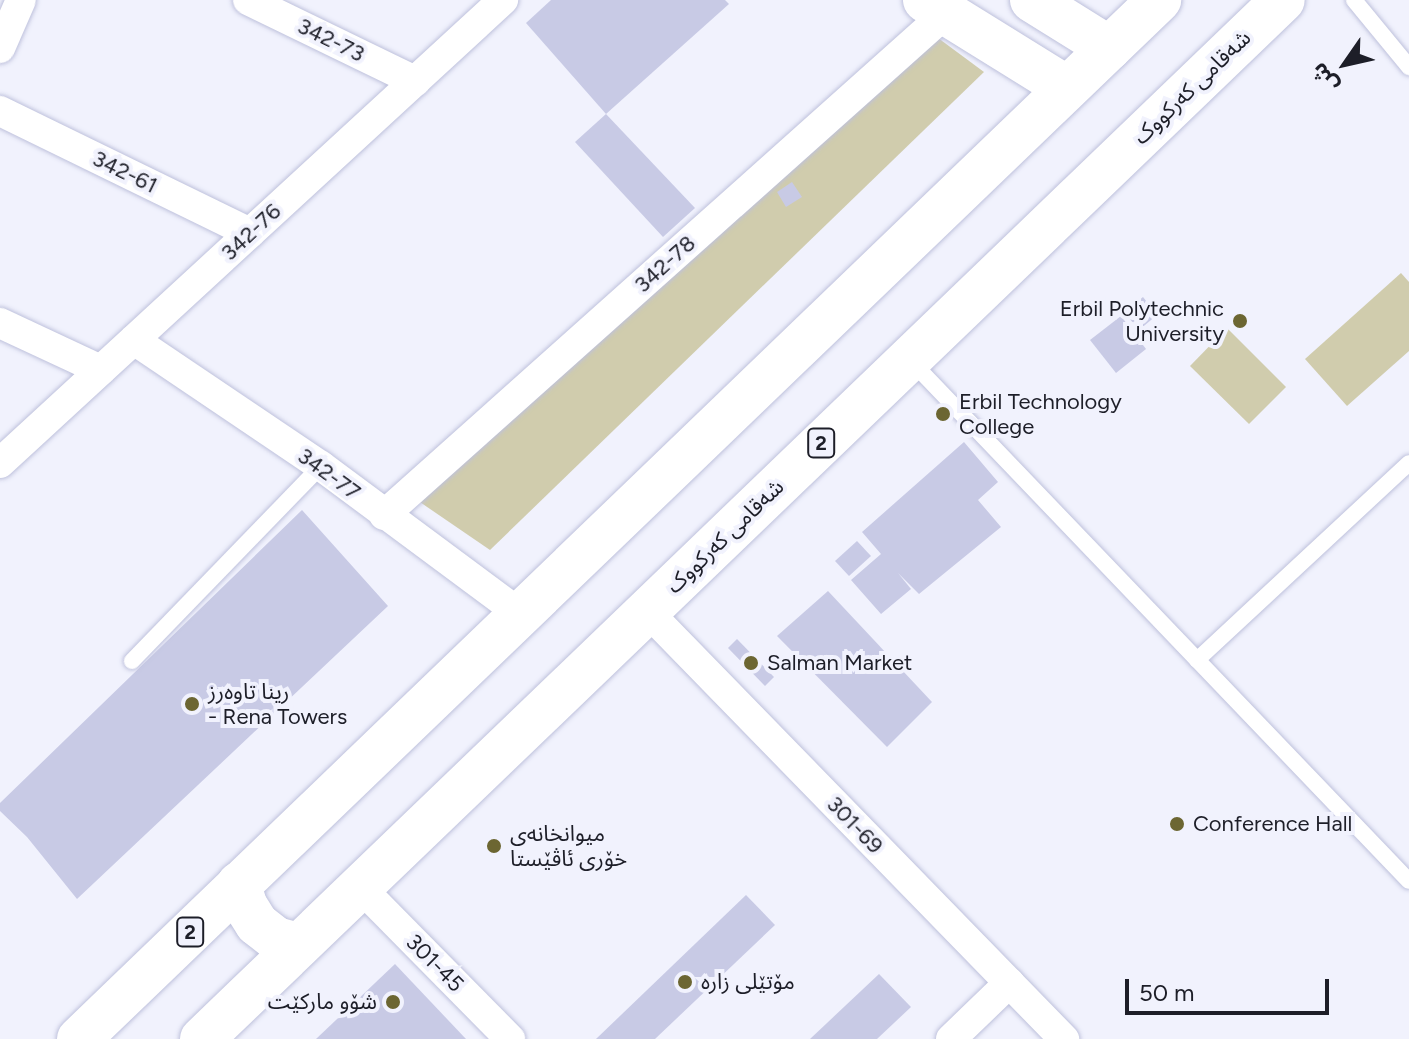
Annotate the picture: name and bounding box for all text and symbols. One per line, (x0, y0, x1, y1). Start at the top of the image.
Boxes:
street label: 342-73 (293, 13, 369, 67)
street label: شەقامی کەرکووک (1128, 24, 1256, 150)
north arrow (1305, 24, 1385, 104)
text: ش (1305, 58, 1344, 98)
street label: 342-61 (88, 145, 162, 199)
street label: 342-76 (216, 198, 286, 266)
street label: 342-78 (629, 230, 701, 298)
place label: Erbil Polytechnic University (1060, 295, 1224, 346)
marker: Erbil Polytechnic University (1231, 312, 1249, 330)
place label: Erbil Technology College (959, 388, 1122, 440)
marker: Erbil Technology College (934, 405, 952, 423)
road number: 2 (807, 427, 835, 459)
street label: 342-77 (293, 443, 365, 505)
street label: شەقامی کەرکووک (661, 473, 789, 599)
place label: Salman Market (767, 650, 912, 676)
marker: Salman Market (742, 654, 760, 672)
place label: رينا تاوەرز - Rena Towers (208, 678, 347, 730)
marker: رينا تاوەرز - Rena Towers (183, 695, 201, 713)
street label: 301-69 (821, 791, 889, 859)
place label: Conference Hall (1193, 811, 1352, 837)
marker: Conference Hall (1168, 815, 1186, 833)
place label: میوانخانەی خۆری ئاڤێستا (510, 820, 627, 872)
marker: میوانخانەی خۆری ئاڤێستا (485, 837, 503, 855)
road number: 2 (176, 916, 204, 948)
street label: 301-45 (401, 929, 469, 997)
scale bar (1129, 963, 1333, 1013)
place label: مۆتێلی زارە (701, 969, 795, 995)
marker: مۆتێلی زارە (676, 973, 694, 991)
text: 50 m (1139, 978, 1195, 1007)
place label: شۆو مارکێت (268, 989, 377, 1015)
marker: شۆو مارکێت (384, 993, 402, 1011)

